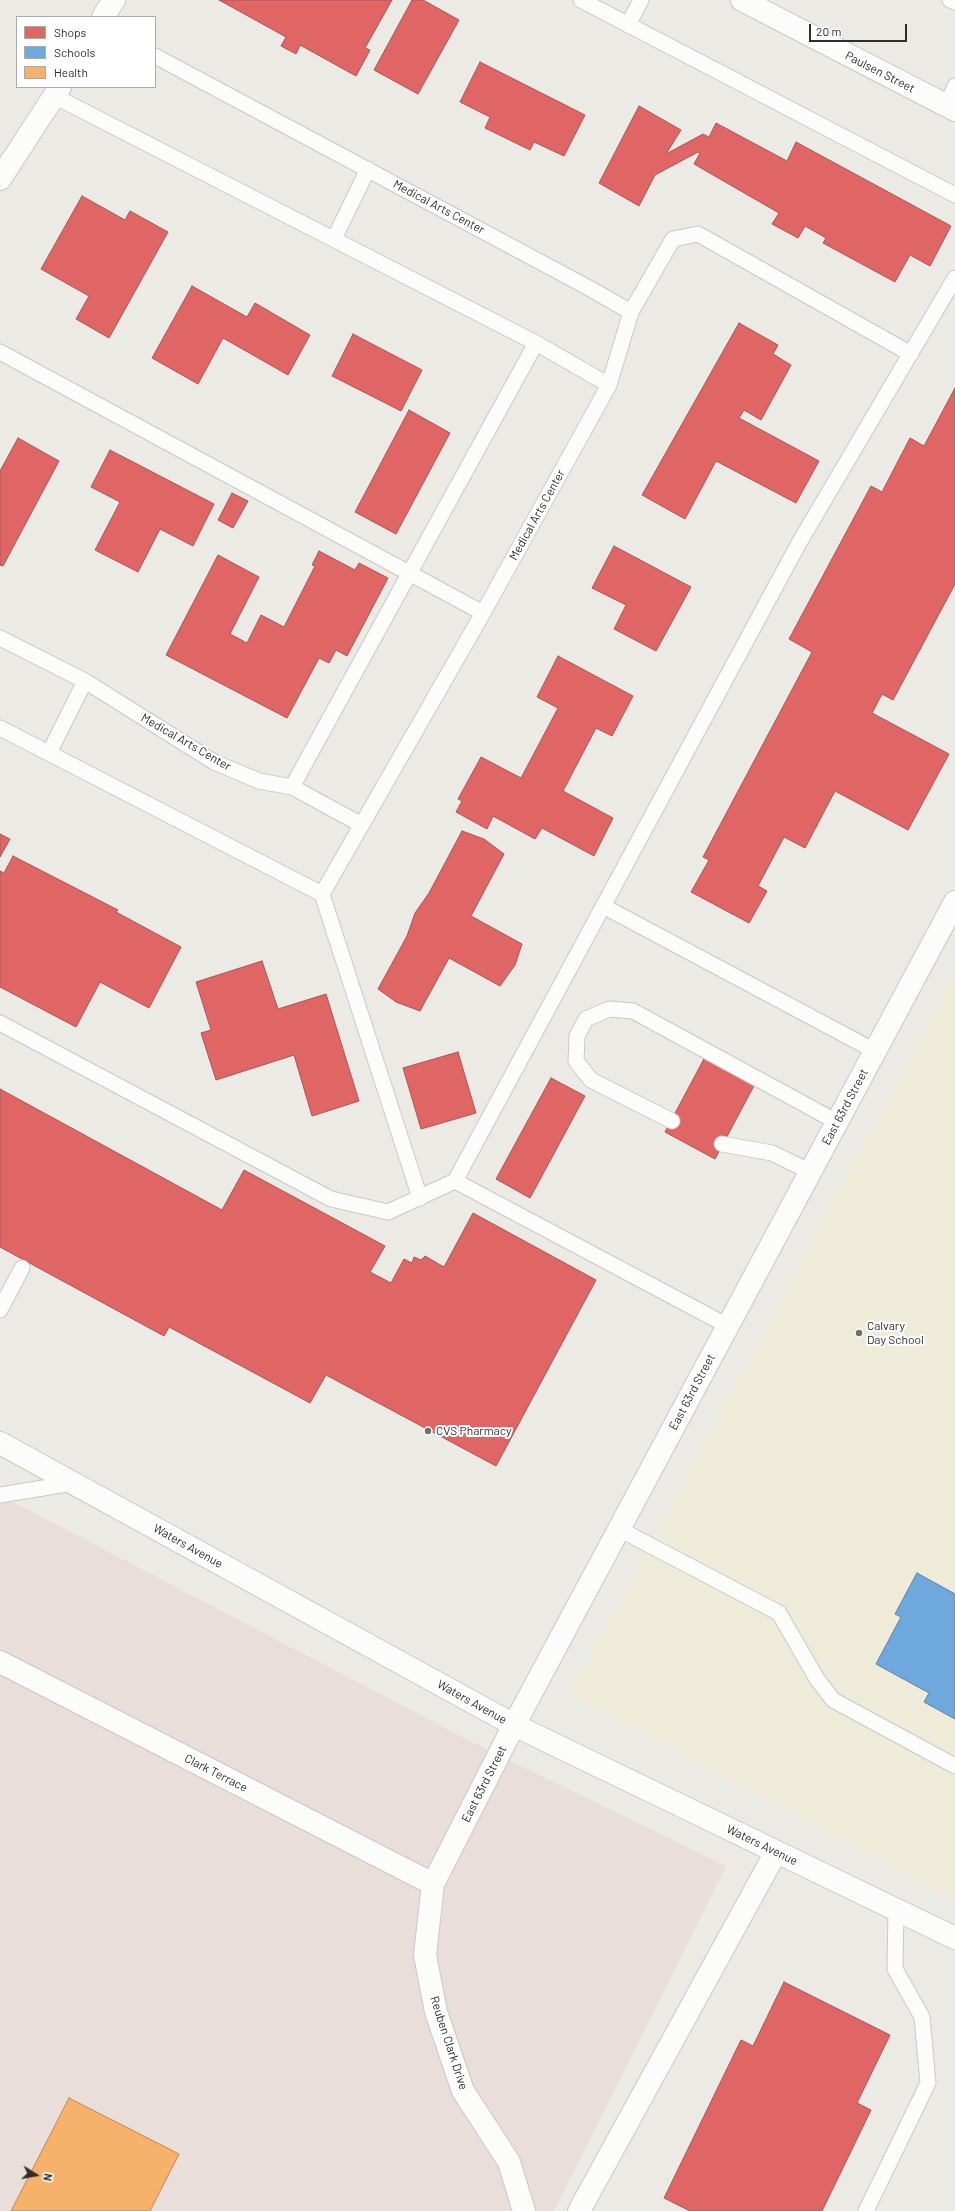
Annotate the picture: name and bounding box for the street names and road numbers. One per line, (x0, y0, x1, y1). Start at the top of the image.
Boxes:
street label: Paulsen Street (843, 48, 917, 96)
street label: Medical Arts Center (391, 177, 487, 237)
street label: Medical Arts Center (506, 467, 568, 563)
street label: Medical Arts Center (138, 710, 234, 774)
street label: East 63rd Street (819, 1066, 871, 1148)
street label: East 63rd Street (666, 1351, 718, 1433)
street label: Waters Avenue (151, 1521, 225, 1571)
street label: Waters Avenue (435, 1677, 509, 1727)
street label: East 63rd Street (458, 1743, 510, 1825)
street label: Clark Terrace (182, 1751, 250, 1795)
street label: Waters Avenue (724, 1822, 800, 1868)
street label: Reuben Clark Drive (427, 1994, 471, 2092)

